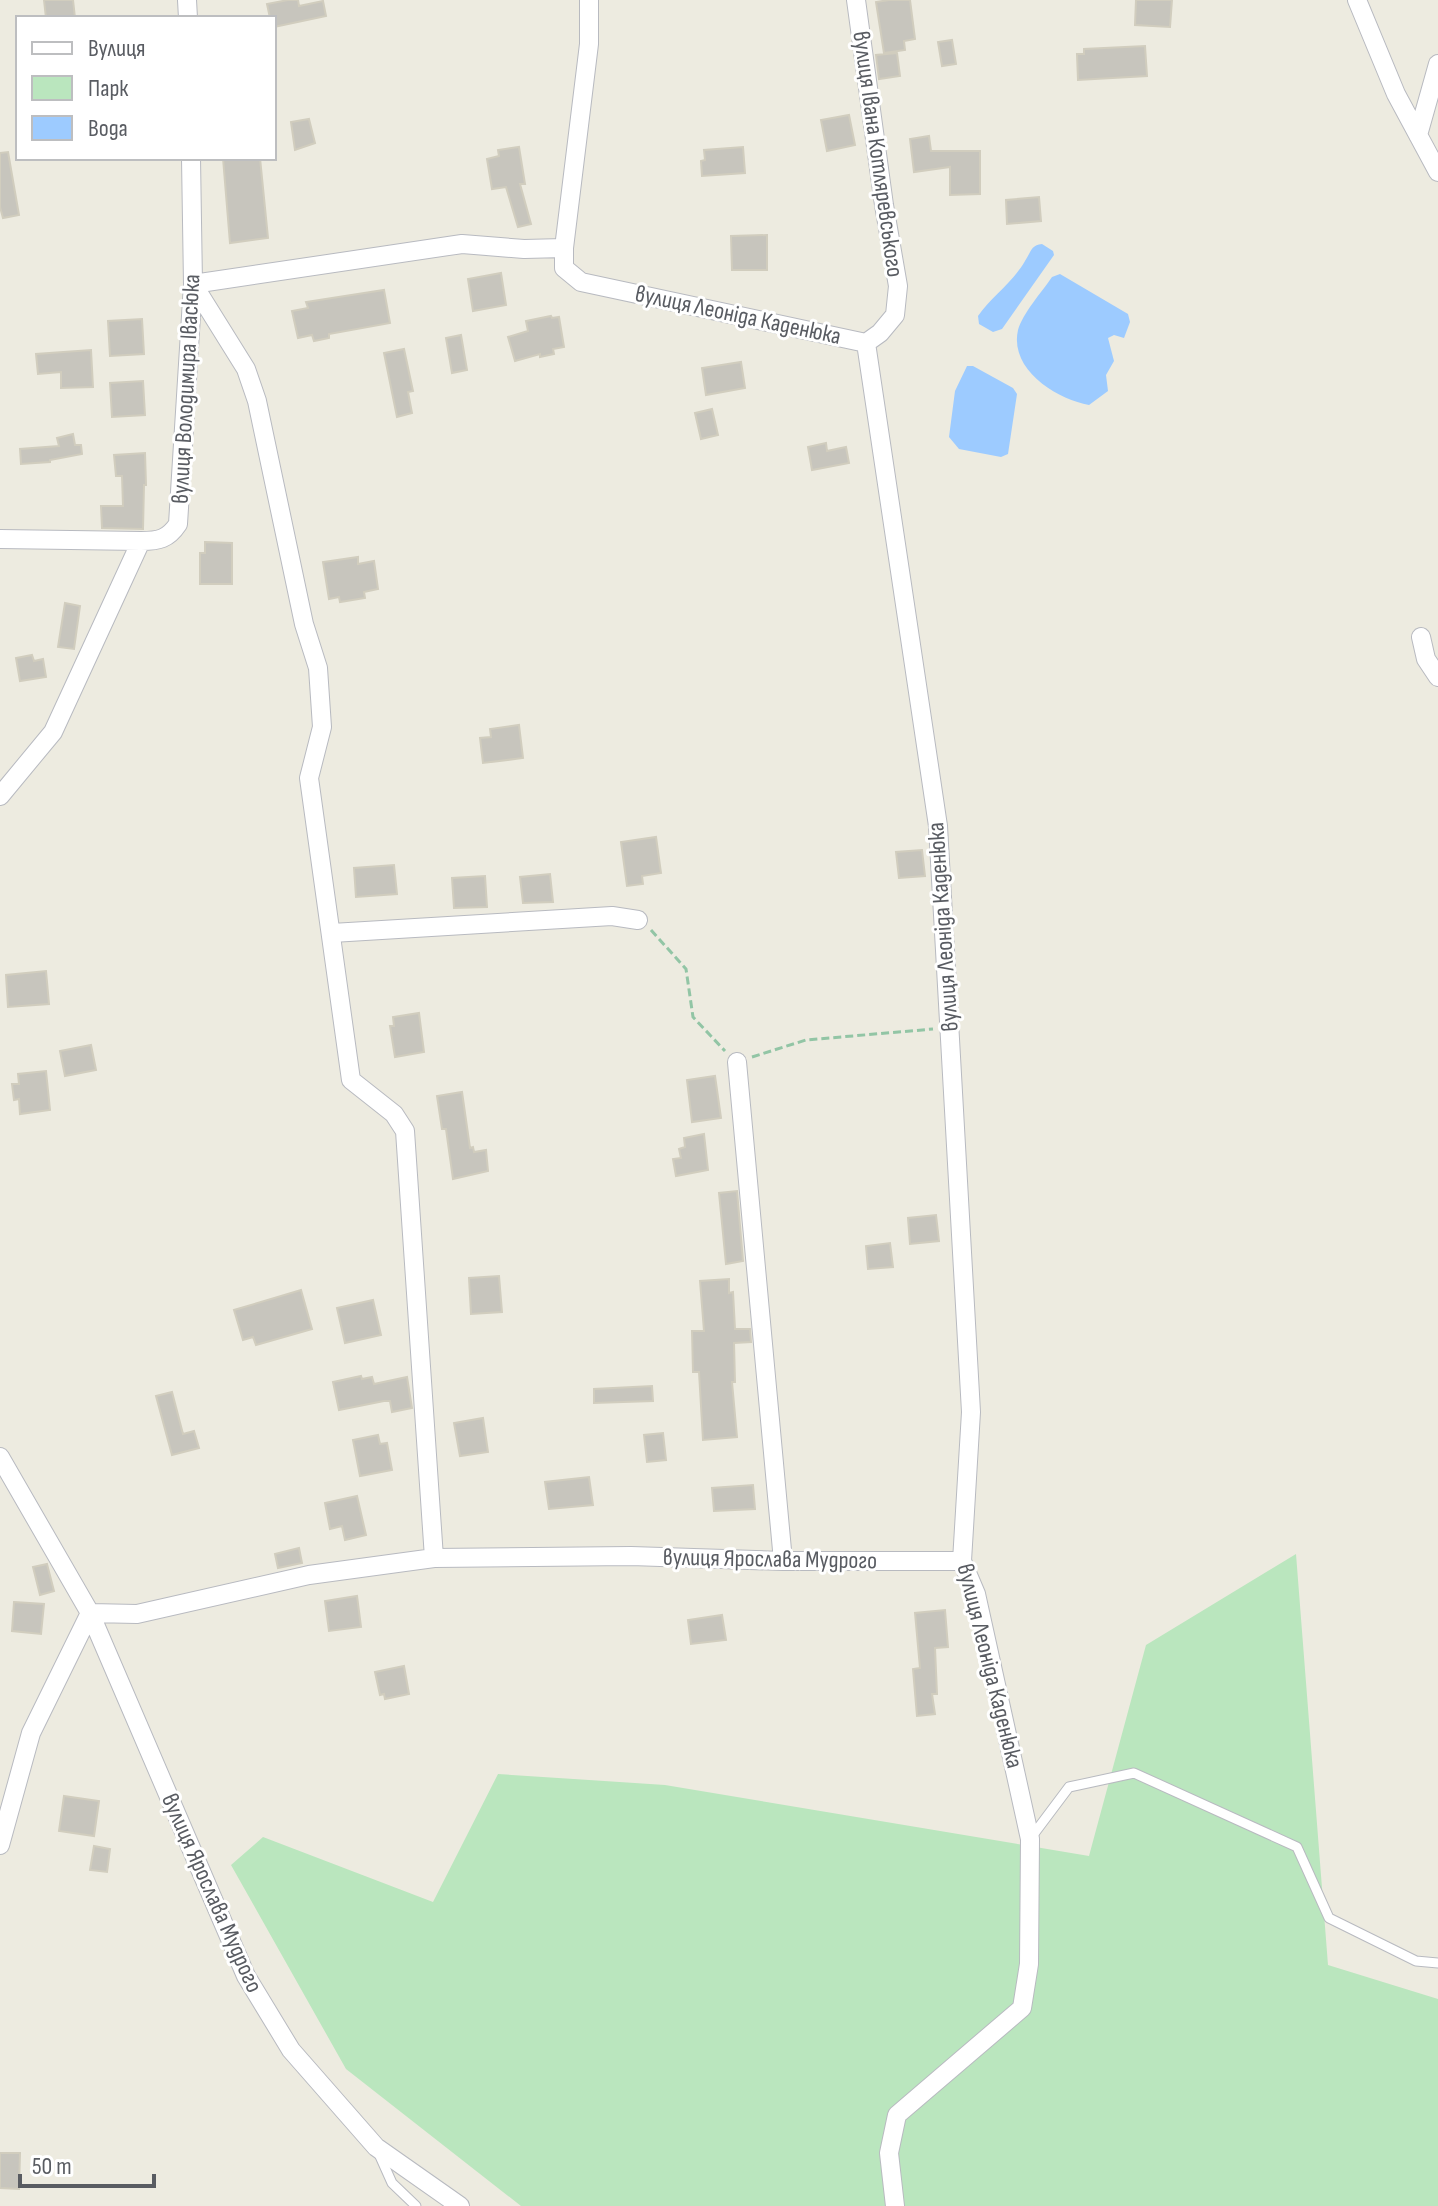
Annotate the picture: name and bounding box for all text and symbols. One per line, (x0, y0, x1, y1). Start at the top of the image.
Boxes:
legend (16, 16, 276, 160)
street label: вулиця Івана Котляревського (846, 29, 910, 279)
text: Вулиця (88, 34, 146, 63)
text: Парк (88, 74, 129, 103)
text: Вода (88, 114, 128, 143)
street label: вулиця Володимира Івасюка (166, 273, 206, 505)
street label: вулиця Леоніда Каденюка (632, 279, 844, 351)
street label: вулиця Леоніда Каденюка (921, 821, 965, 1033)
street label: вулиця Ярослава Мудрого (663, 1543, 877, 1575)
street label: вулиця Леоніда Каденюка (951, 1561, 1029, 1771)
street label: вулиця Ярослава Мудрого (155, 1789, 269, 1997)
scale bar (20, 2138, 154, 2188)
text: 50 m (32, 2152, 72, 2181)

